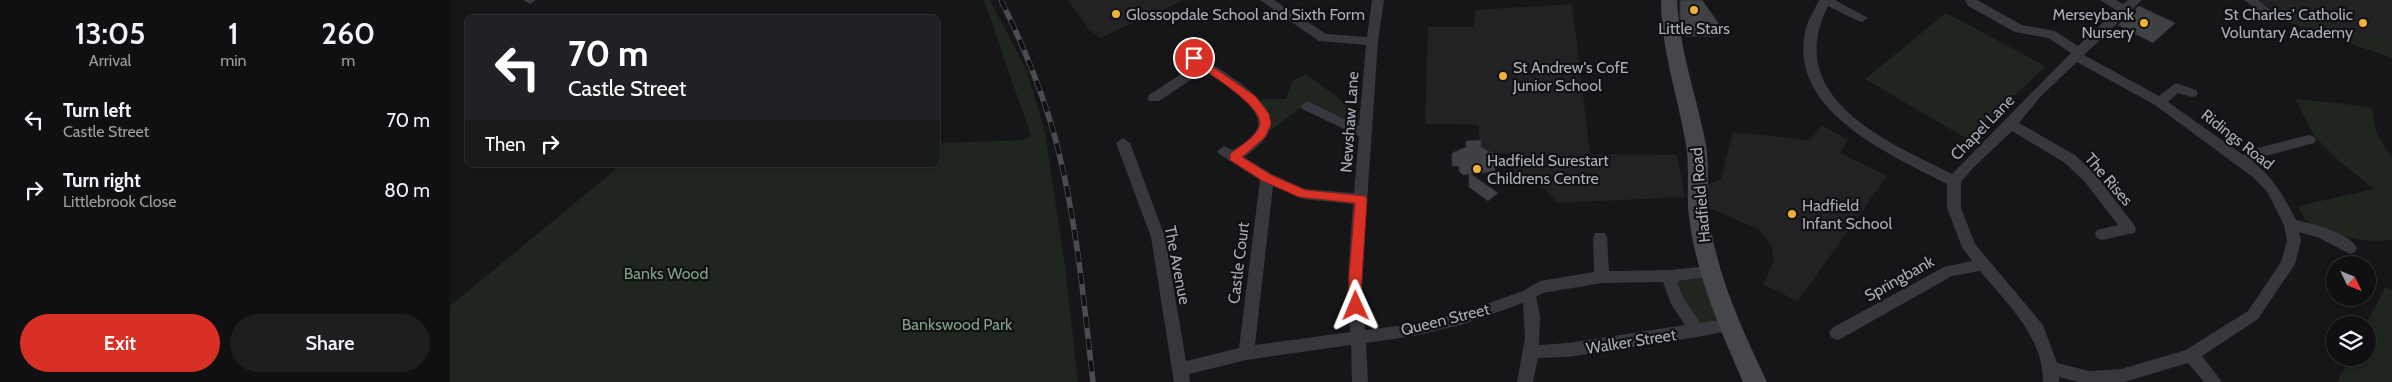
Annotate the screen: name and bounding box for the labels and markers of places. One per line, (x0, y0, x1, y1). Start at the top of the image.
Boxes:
marker: Little Stars (1688, 4, 1700, 16)
place label: Glossopdale School and Sixth Form (1126, 5, 1365, 24)
place label: Merseybank Nursery (2052, 5, 2135, 42)
place label: St Charles' Catholic Voluntary Academy (2221, 5, 2353, 42)
marker: Glossopdale School and Sixth Form (1110, 8, 1122, 20)
marker: Merseybank Nursery (2138, 17, 2150, 29)
marker: St Charles' Catholic Voluntary Academy (2357, 17, 2369, 29)
place label: Little Stars (1658, 19, 1730, 38)
pin (1173, 37, 1215, 79)
place label: St Andrew's CofE Junior School (1512, 58, 1629, 95)
marker: St Andrew's CofE Junior School (1497, 70, 1509, 82)
place label: Hadfield Surestart Childrens Centre (1487, 151, 1609, 188)
marker: Hadfield Surestart Childrens Centre (1471, 163, 1483, 175)
place label: Hadfield Infant School (1802, 196, 1892, 233)
marker: Hadfield Infant School (1786, 208, 1798, 220)

